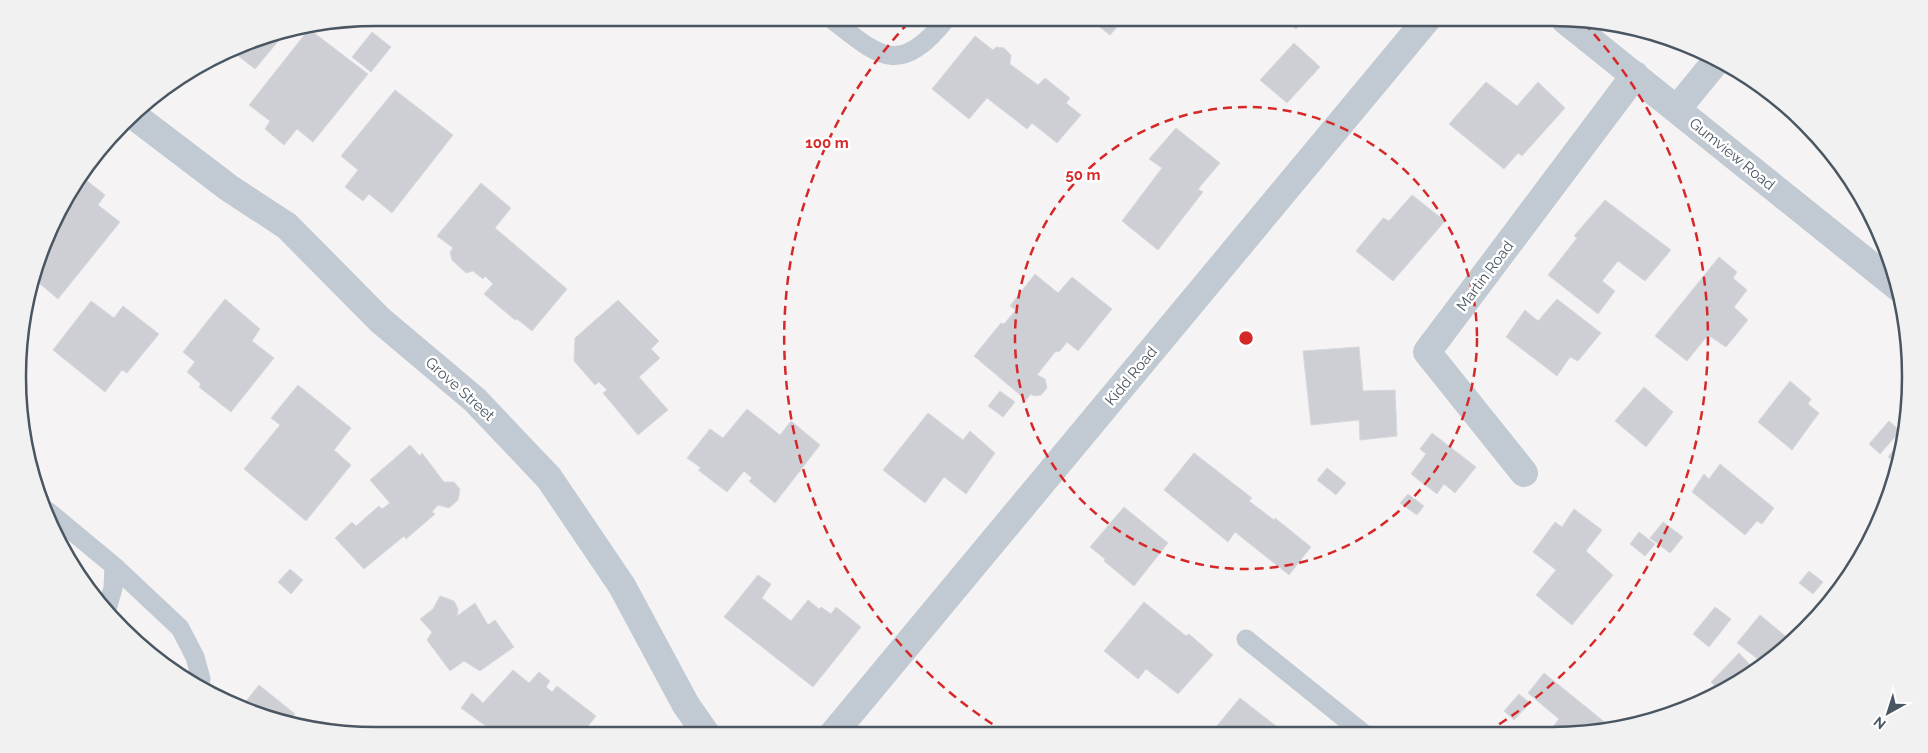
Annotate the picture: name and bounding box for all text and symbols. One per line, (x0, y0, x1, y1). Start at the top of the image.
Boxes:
street label: Gumview Road (1686, 114, 1778, 194)
text: 100 m (805, 134, 849, 152)
text: 50 m (1065, 166, 1101, 184)
street label: Martin Road (1453, 237, 1517, 315)
centre of rings (1237, 329, 1255, 347)
street label: Kidd Road (1101, 343, 1161, 409)
street label: Grove Street (422, 353, 498, 425)
north arrow (1863, 688, 1913, 738)
text: N (1871, 714, 1889, 733)

